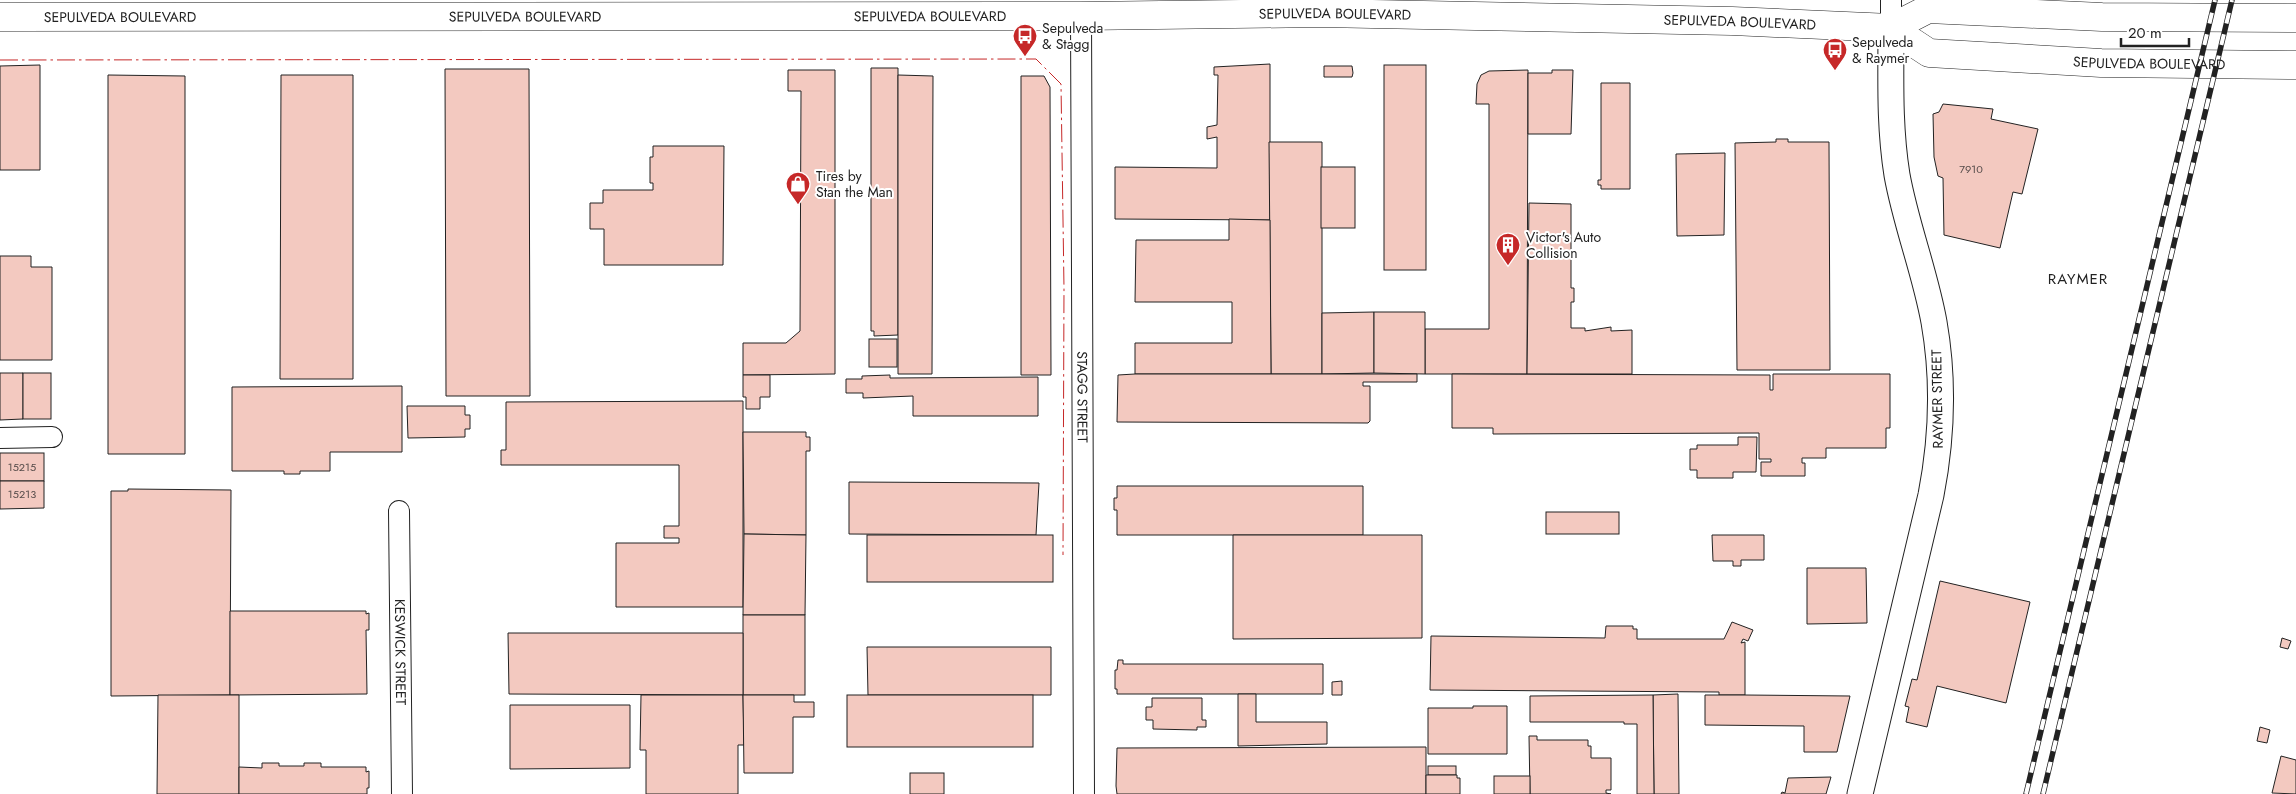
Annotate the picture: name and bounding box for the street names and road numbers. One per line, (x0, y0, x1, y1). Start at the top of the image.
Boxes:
street label: SEPULVEDA BOULEVARD (1259, 3, 1411, 25)
street label: SEPULVEDA BOULEVARD (449, 6, 601, 27)
street label: SEPULVEDA BOULEVARD (854, 6, 1006, 26)
street label: SEPULVEDA BOULEVARD (44, 7, 196, 27)
street label: SEPULVEDA BOULEVARD (1664, 10, 1816, 35)
street label: SEPULVEDA BOULEVARD (2072, 51, 2226, 74)
street label: RAYMER STREET (1926, 349, 1948, 449)
street label: STAGG STREET (1072, 351, 1093, 443)
street label: KESWICK STREET (390, 599, 411, 706)

